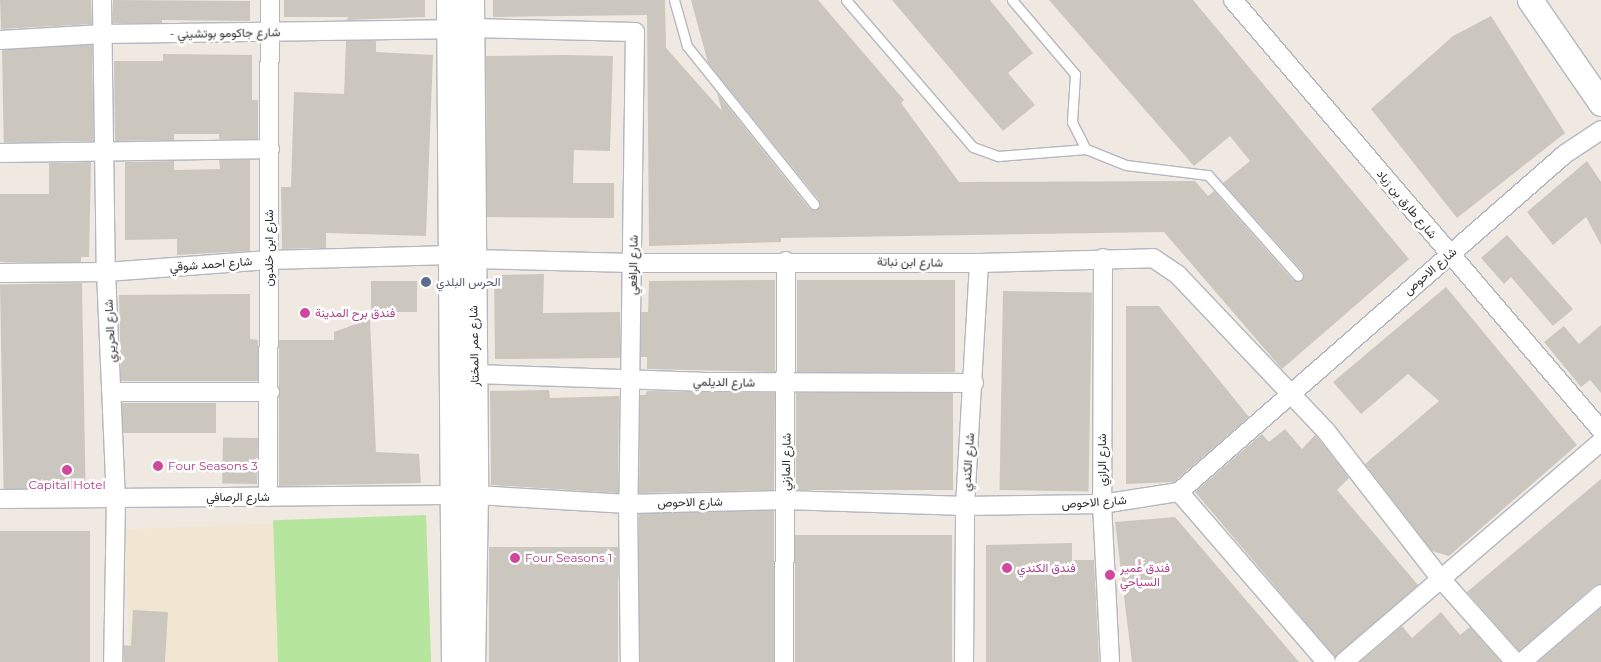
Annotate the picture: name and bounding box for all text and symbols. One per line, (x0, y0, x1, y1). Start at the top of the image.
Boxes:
street label: - شارع جاكومو بوتشيني (170, 25, 280, 41)
street label: شارع طارق بن زياد (1374, 167, 1440, 241)
street label: شارع ابن خلدون (262, 209, 276, 287)
street label: شارع الرافعي (625, 235, 641, 295)
street label: شارع الاحوص (1401, 244, 1459, 298)
street label: شارع احمد شوقي (169, 254, 253, 274)
street label: شارع ابن نباتة (877, 254, 943, 270)
place label: الحرس البلدي (436, 275, 501, 289)
marker: الحرس البلدي (420, 276, 432, 288)
street label: شارع الحريري (101, 299, 119, 363)
street label: شارع عمر المختار (466, 305, 482, 387)
place label: فندق برح المدينة (315, 306, 395, 320)
marker: فندق برح المدينة (299, 307, 311, 319)
street label: شارع الديلمي (693, 374, 755, 390)
street label: شارع الكندي (959, 432, 977, 492)
street label: شارع المازني (778, 433, 794, 491)
street label: شارع الرازي (1095, 434, 1109, 486)
place label: Four Seasons 3 (168, 459, 258, 473)
marker: Four Seasons 3 (152, 460, 164, 472)
marker: Capital Hotel (61, 464, 73, 476)
place label: Capital Hotel (28, 478, 106, 492)
street label: شارع الرصافي (206, 490, 270, 504)
street label: شارع الاحوص (1061, 493, 1127, 511)
street label: شارع الاحوص (657, 494, 723, 510)
place label: Four Seasons 1 (525, 551, 612, 565)
marker: Four Seasons 1 (509, 552, 521, 564)
place label: فندق الكندي (1017, 561, 1076, 575)
place label: فندق عُُمير السياحي (1120, 561, 1170, 589)
marker: فندق الكندي (1001, 562, 1013, 574)
marker: فندق عُُمير السياحي (1104, 569, 1116, 581)

